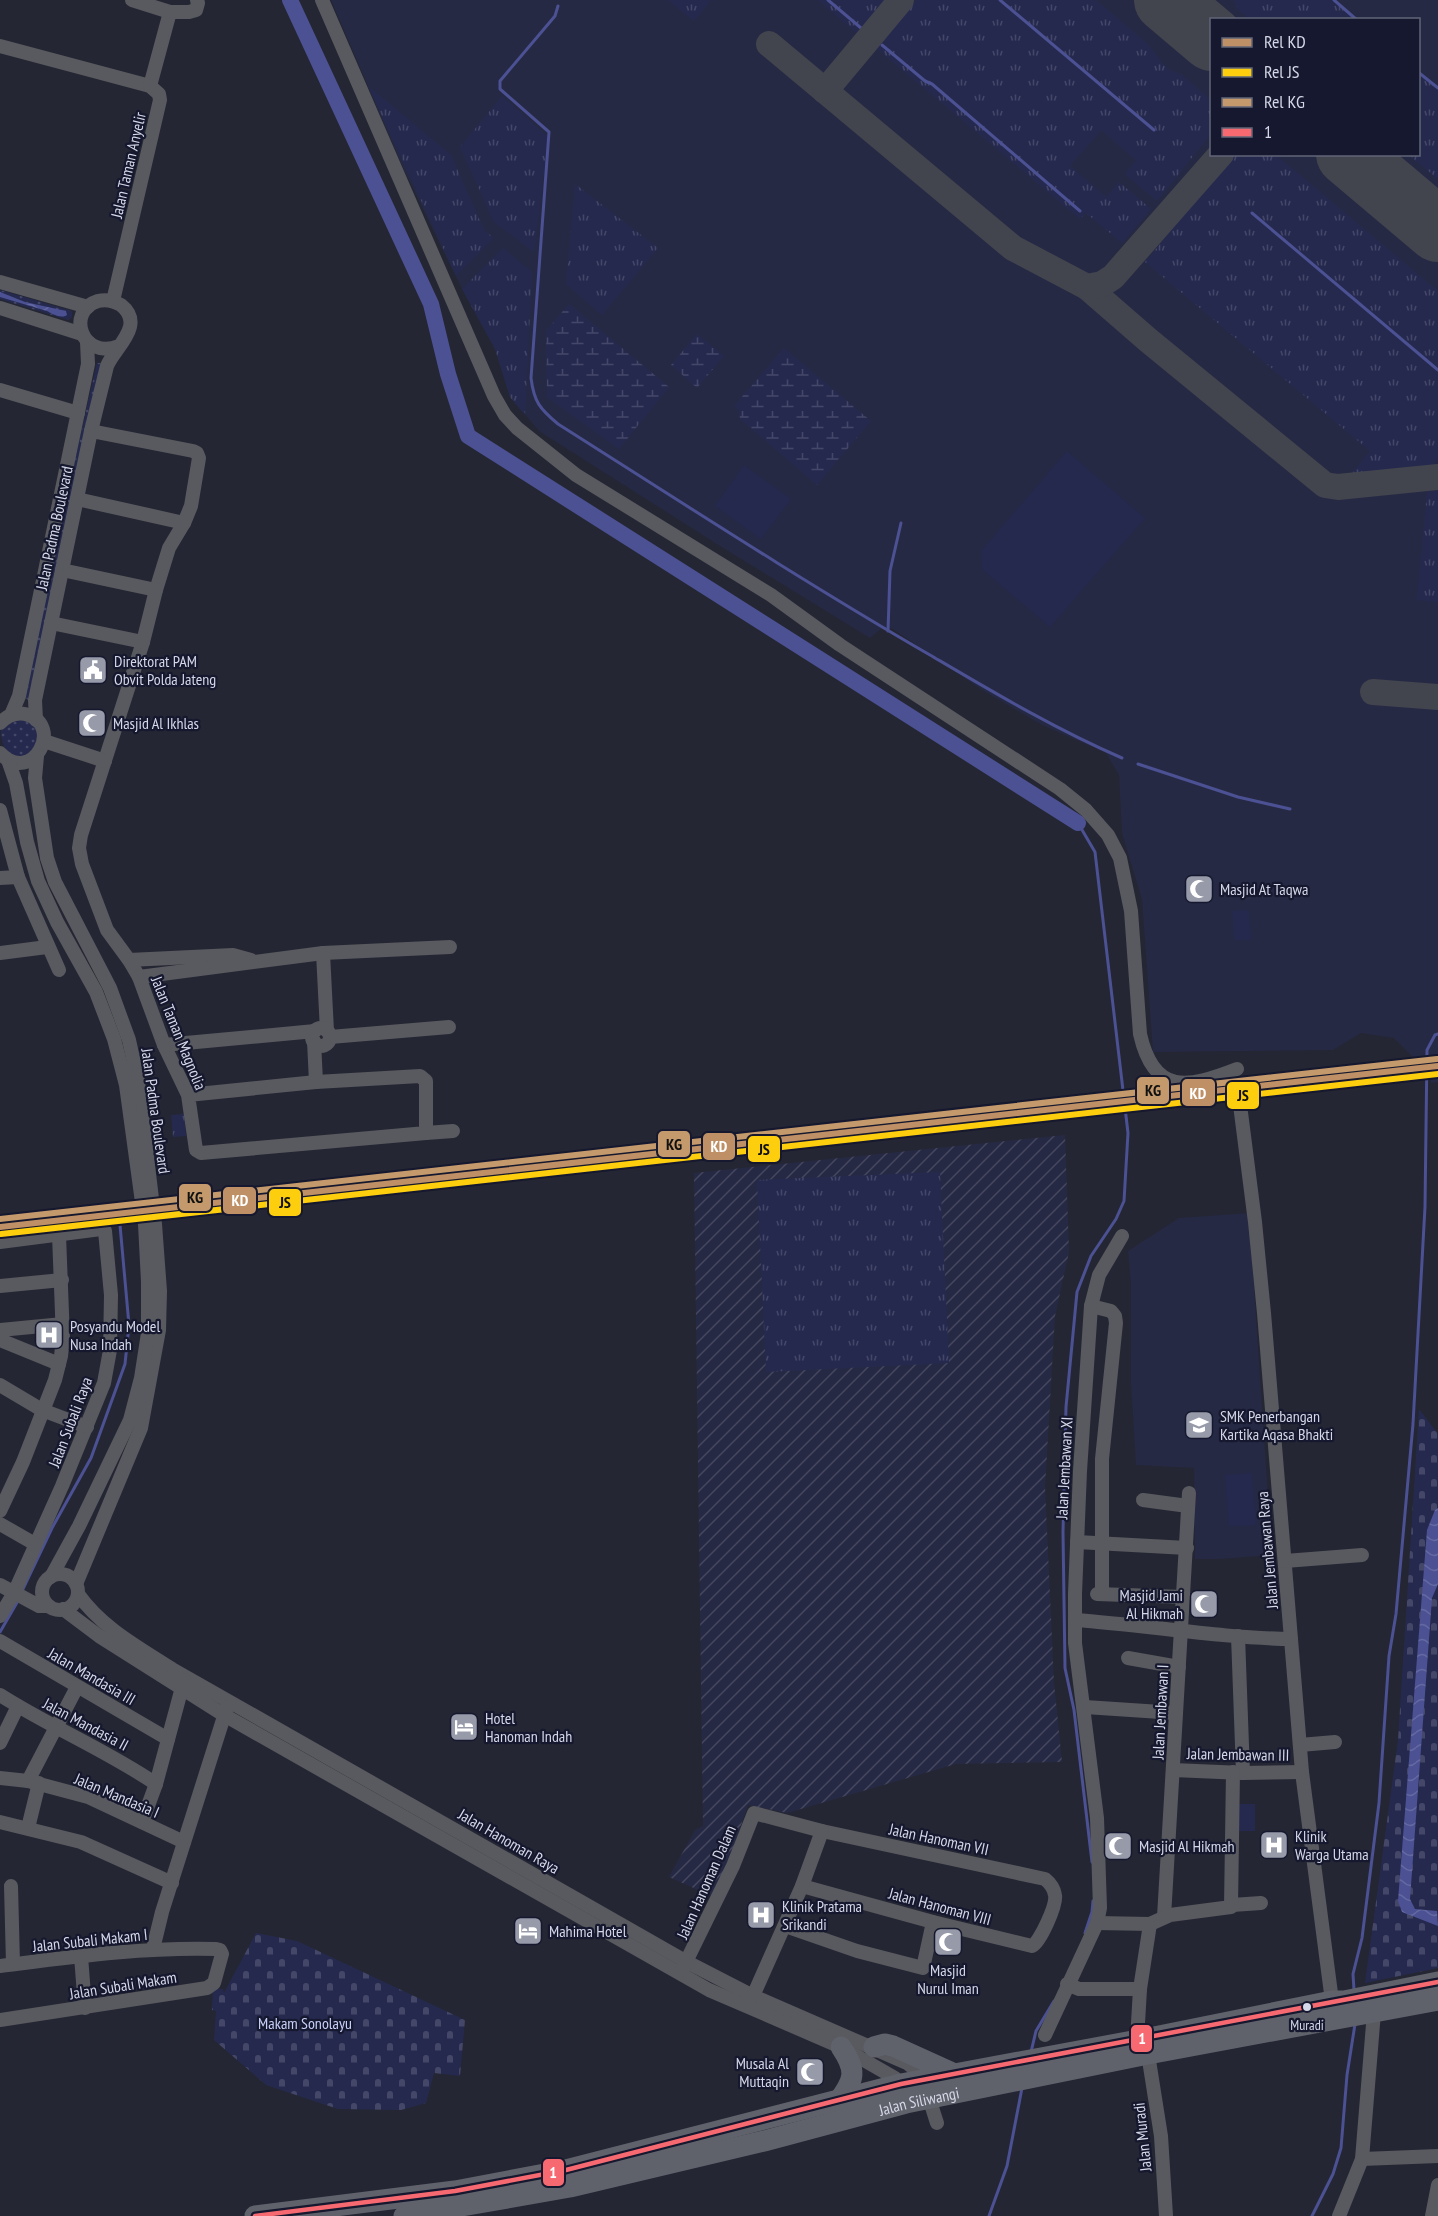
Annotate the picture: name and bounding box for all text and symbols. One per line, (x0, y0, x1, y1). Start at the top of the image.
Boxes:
legend (1210, 18, 1420, 156)
text: Rel KD (1264, 30, 1306, 53)
text: Rel JS (1264, 60, 1300, 83)
text: Rel KG (1264, 90, 1305, 113)
street label: Jalan Taman Anyelir (106, 109, 150, 221)
text: 1 (1264, 120, 1272, 143)
street label: Jalan Padma Boulevard (31, 464, 77, 593)
place label: Direktorat PAM Obvit Polda Jateng (114, 651, 216, 689)
public building icon: Direktorat PAM Obvit Polda Jateng (77, 654, 109, 686)
mosque icon: Masjid Al Ikhlas (76, 707, 108, 739)
place label: Masjid Al Ikhlas (113, 713, 199, 733)
mosque icon: Masjid At Taqwa (1183, 873, 1215, 905)
place label: Masjid At Taqwa (1220, 879, 1308, 899)
street label: Jalan Taman Magnolia (147, 972, 211, 1093)
street label: Jalan Padma Boulevard (137, 1046, 175, 1175)
line badge: KG (1136, 1076, 1170, 1105)
line badge: KD (1181, 1078, 1216, 1107)
text: KG (1145, 1080, 1161, 1100)
line badge: JS (1226, 1081, 1260, 1110)
text: KD (1190, 1083, 1207, 1103)
text: JS (1236, 1085, 1249, 1105)
line badge: KG (657, 1130, 691, 1158)
line badge: KD (702, 1132, 736, 1161)
text: KG (666, 1134, 682, 1154)
line badge: JS (747, 1135, 781, 1163)
text: KD (711, 1136, 728, 1156)
text: JS (757, 1139, 770, 1159)
line badge: KG (178, 1183, 212, 1212)
line badge: KD (222, 1186, 257, 1215)
text: KG (187, 1187, 203, 1207)
line badge: JS (268, 1188, 302, 1217)
text: KD (232, 1190, 249, 1210)
text: JS (278, 1192, 291, 1212)
place label: Posyandu Model Nusa Indah (70, 1316, 160, 1354)
hospital icon: Posyandu Model Nusa Indah (33, 1319, 65, 1351)
street label: Jalan Subali Raya (43, 1374, 96, 1471)
place label: SMK Penerbangan Kartika Aqasa Bhakti (1220, 1406, 1333, 1444)
school or university icon: SMK Penerbangan Kartika Aqasa Bhakti (1183, 1409, 1215, 1441)
street label: Jalan Jembawan XI (1051, 1416, 1077, 1521)
street label: Jalan Jembawan Raya (1252, 1490, 1282, 1611)
place label: Masjid Jami Al Hikmah (1120, 1585, 1183, 1623)
mosque icon: Masjid Jami Al Hikmah (1188, 1588, 1220, 1620)
street label: Jalan Mandasia III (44, 1642, 139, 1709)
street label: Jalan Jembawan I (1147, 1664, 1172, 1761)
street label: Jalan Mandasia II (39, 1693, 132, 1755)
place label: Hotel Hanoman Indah (485, 1708, 572, 1746)
hotel icon: Hotel Hanoman Indah (448, 1711, 480, 1743)
street label: Jalan Jembawan III (1186, 1743, 1289, 1765)
street label: Jalan Mandasia I (71, 1768, 162, 1822)
street label: Jalan Hanoman Raya (454, 1803, 563, 1878)
street label: Jalan Hanoman VII (886, 1818, 991, 1859)
street label: Jalan Hanoman Dalam (672, 1822, 740, 1943)
place label: Klinik Warga Utama (1295, 1826, 1369, 1864)
hospital icon: Klinik Warga Utama (1258, 1829, 1290, 1861)
mosque icon: Masjid Al Hikmah (1102, 1830, 1134, 1862)
place label: Masjid Al Hikmah (1139, 1836, 1235, 1856)
street label: Jalan Hanoman VIII (886, 1882, 993, 1929)
place label: Klinik Pratama Srikandi (782, 1896, 862, 1934)
hospital icon: Klinik Pratama Srikandi (745, 1899, 777, 1931)
hotel icon: Mahima Hotel (512, 1915, 544, 1947)
place label: Mahima Hotel (549, 1921, 627, 1941)
street label: Jalan Subali Makam I (31, 1924, 148, 1956)
mosque icon: Masjid Nurul Iman (932, 1926, 964, 1958)
place label: Masjid Nurul Iman (917, 1960, 979, 1998)
street label: Jalan Subali Makam (67, 1967, 178, 2003)
marker: Muradi (1301, 2001, 1313, 2013)
park label: Makam Sonolayu (258, 2013, 352, 2033)
place label: Muradi (1290, 2016, 1324, 2034)
line badge: 1 (1130, 2024, 1153, 2053)
text: 1 (1138, 2028, 1146, 2048)
place label: Musala Al Muttaqin (736, 2053, 789, 2091)
mosque icon: Musala Al Muttaqin (794, 2056, 826, 2088)
street label: Jalan Siliwangi (876, 2082, 961, 2120)
street label: Jalan Muradi (1128, 2102, 1156, 2173)
line badge: 1 (542, 2158, 565, 2187)
text: 1 (549, 2162, 557, 2182)

